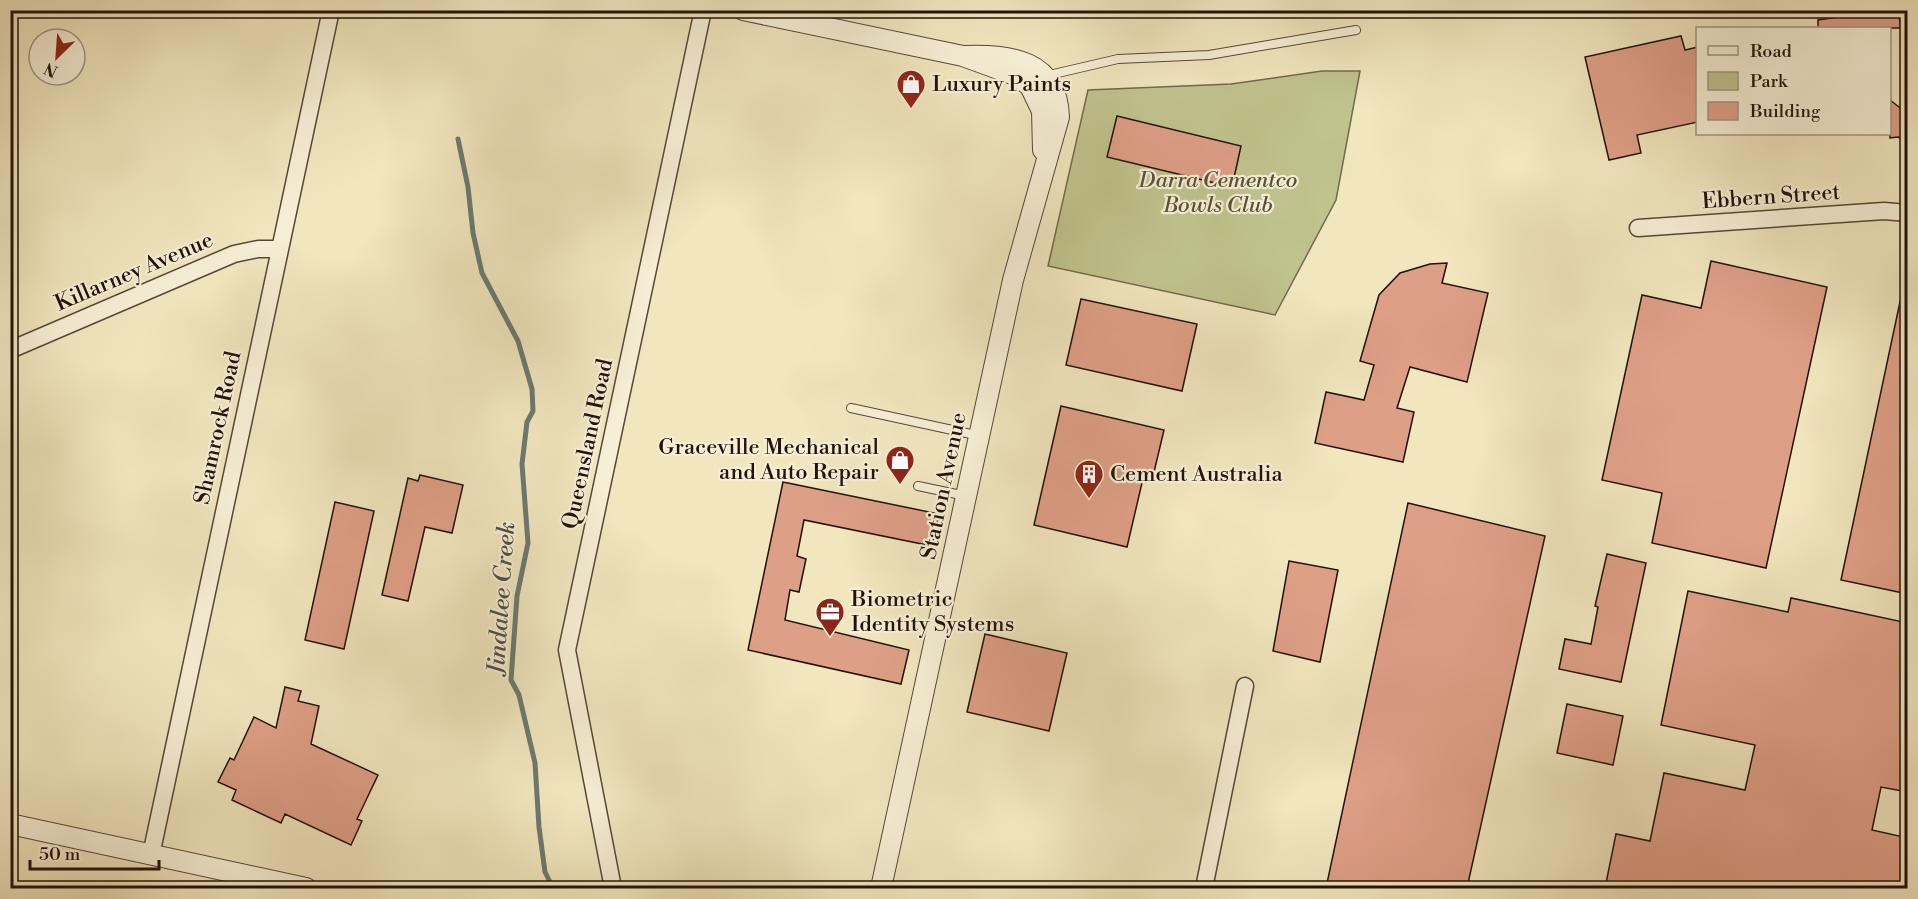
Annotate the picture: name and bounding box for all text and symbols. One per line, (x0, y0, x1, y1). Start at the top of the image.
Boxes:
north arrow (27, 27, 87, 87)
legend (1696, 27, 1891, 135)
text: Road (1750, 40, 1793, 63)
text: N (41, 58, 61, 81)
shop icon: Luxury Paints (895, 68, 927, 110)
text: Park (1750, 70, 1789, 93)
place label: Luxury Paints (932, 71, 1071, 98)
text: Building (1749, 100, 1821, 123)
park label: Darra Cementco Bowls Club (1138, 167, 1297, 219)
street label: Ebbern Street (1701, 179, 1841, 215)
street label: Killarney Avenue (51, 227, 217, 317)
street label: Shamrock Road (189, 348, 248, 507)
street label: Queensland Road (557, 356, 619, 532)
street label: Station Avenue (915, 410, 973, 562)
place label: Graceville Mechanical and Auto Repair (658, 434, 879, 486)
shop icon: Graceville Mechanical and Auto Repair (884, 444, 916, 486)
building icon: Cement Australia (1073, 458, 1105, 500)
place label: Cement Australia (1110, 461, 1283, 488)
water label: Jindalee Creek (481, 521, 522, 678)
place label: Biometric Identity Systems (850, 586, 1014, 638)
office icon: Biometric Identity Systems (814, 596, 846, 638)
scale bar (30, 833, 159, 871)
text: 50 m (39, 843, 81, 866)

